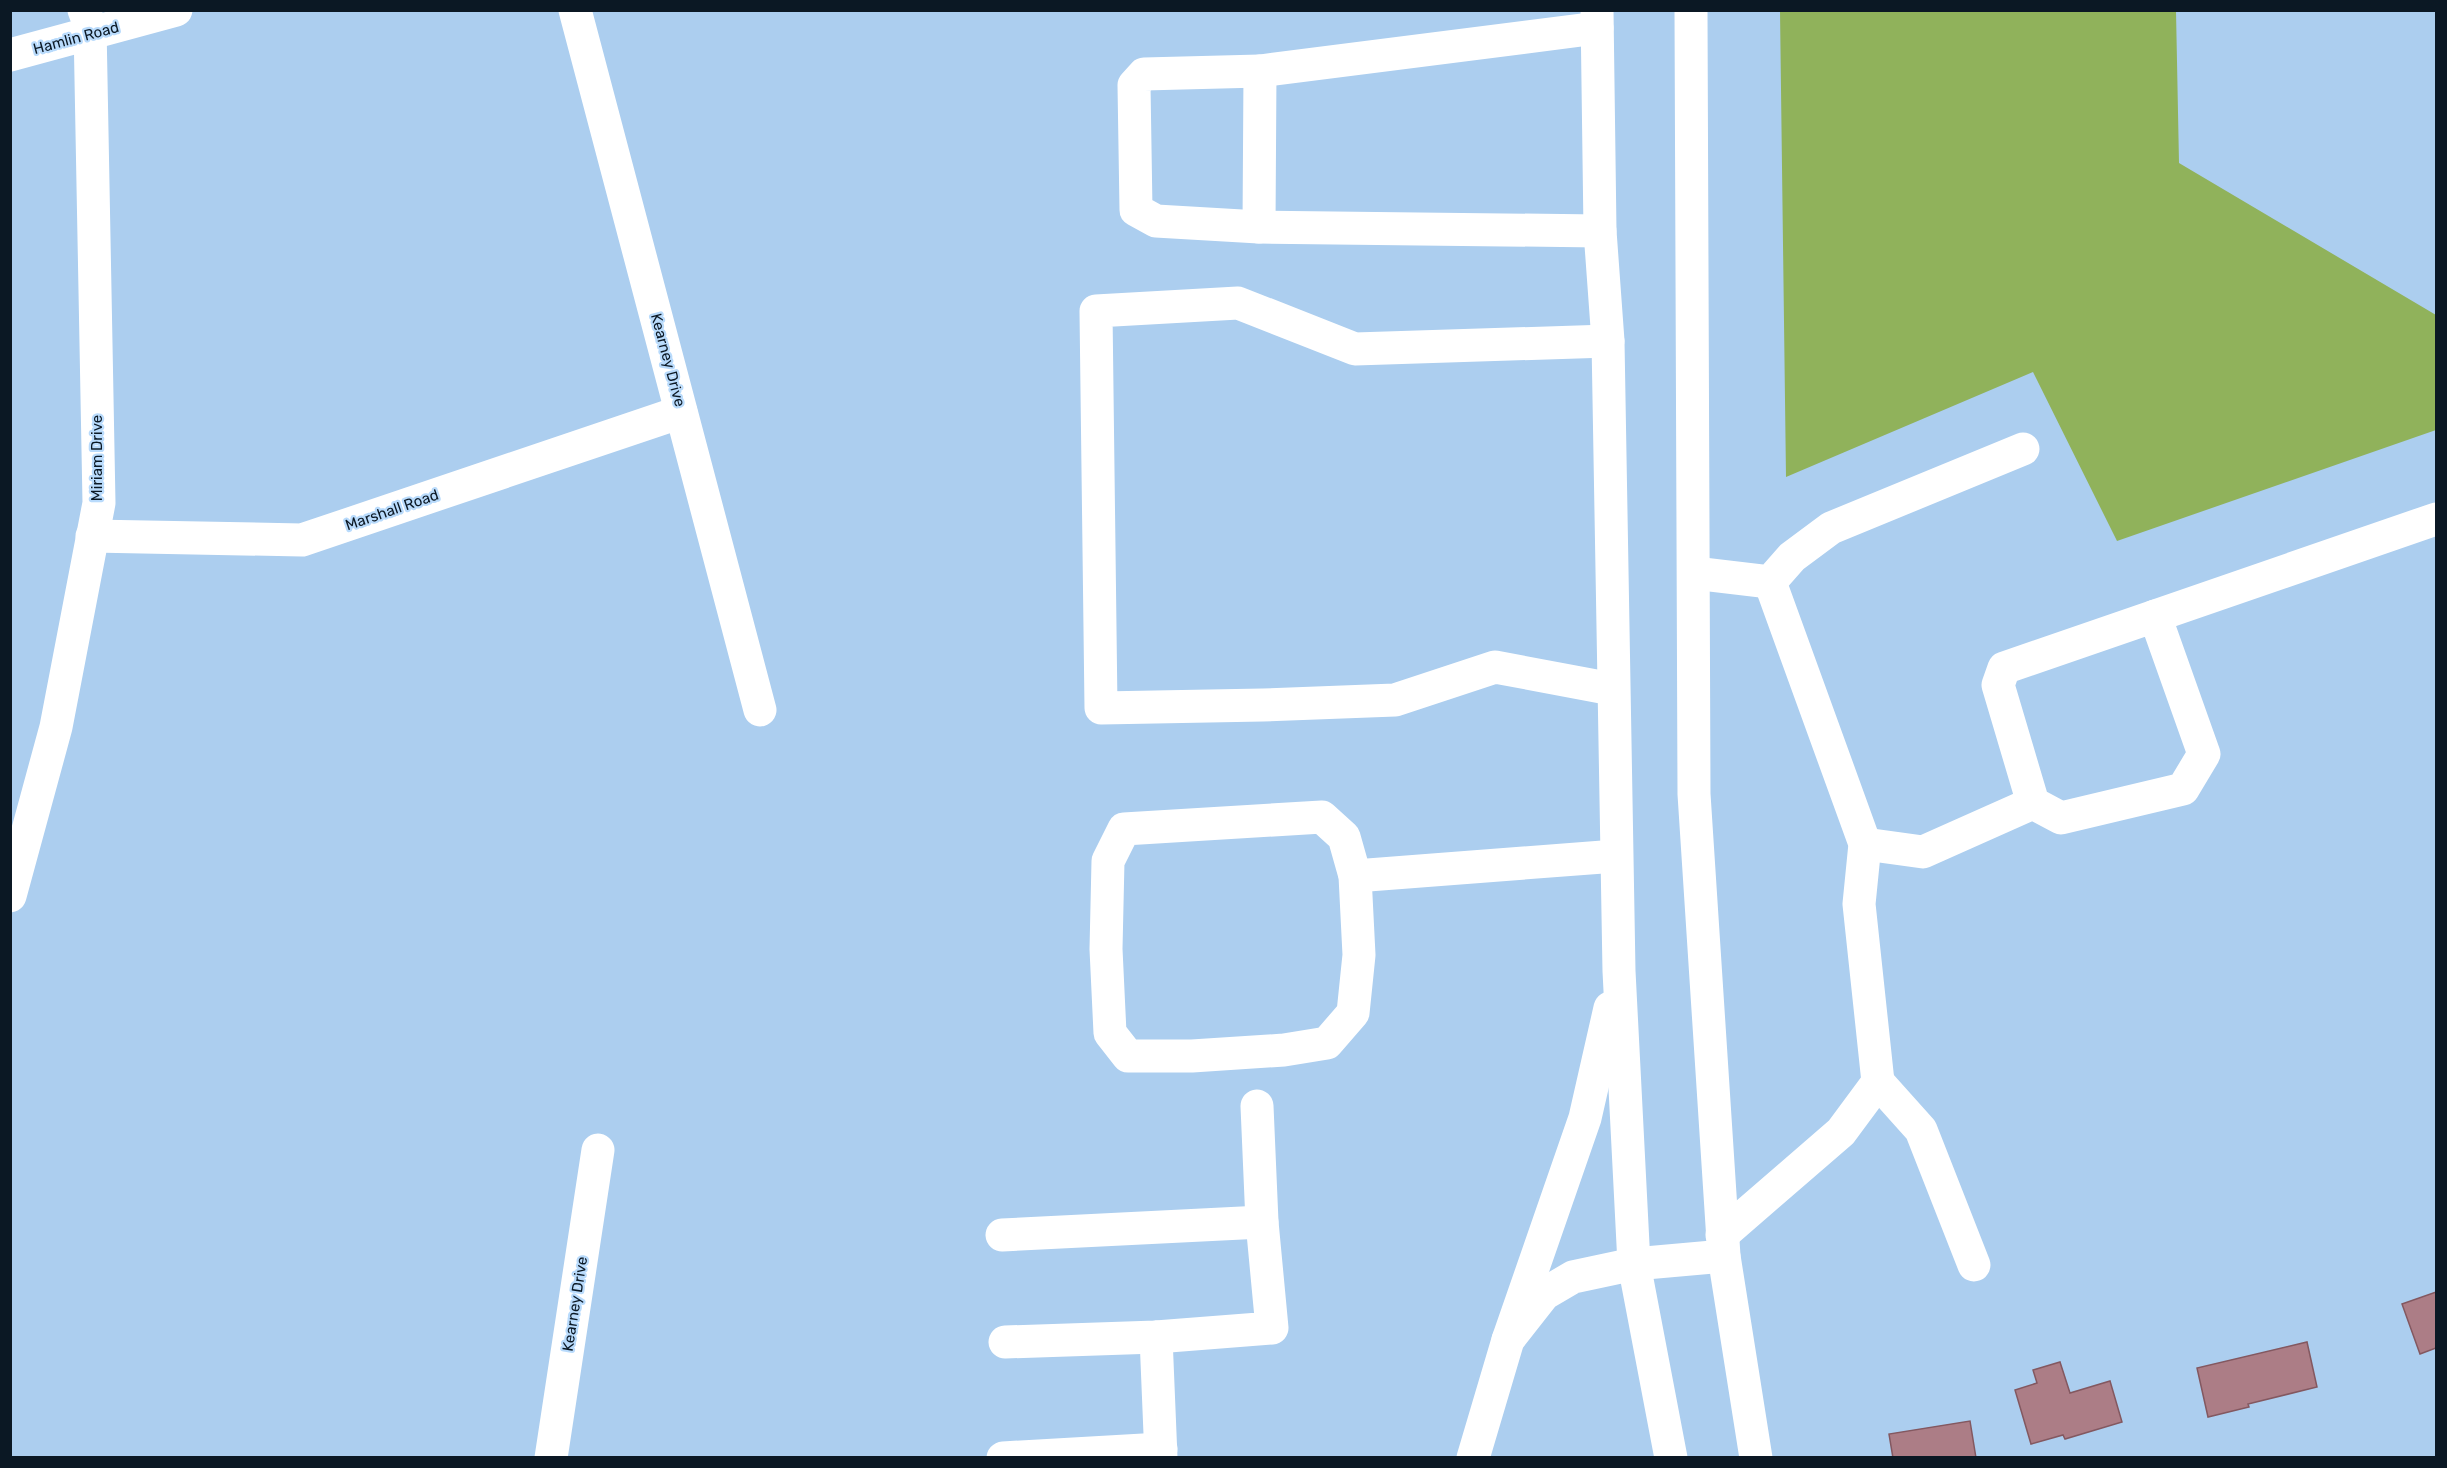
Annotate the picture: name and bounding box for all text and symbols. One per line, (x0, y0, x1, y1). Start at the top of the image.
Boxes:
street label: Hamlin Road (31, 18, 121, 58)
street label: Kearney Drive (647, 311, 689, 409)
street label: Miriam Drive (88, 415, 106, 501)
street label: Marshall Road (343, 486, 441, 534)
street label: Kearney Drive (559, 1255, 591, 1353)

